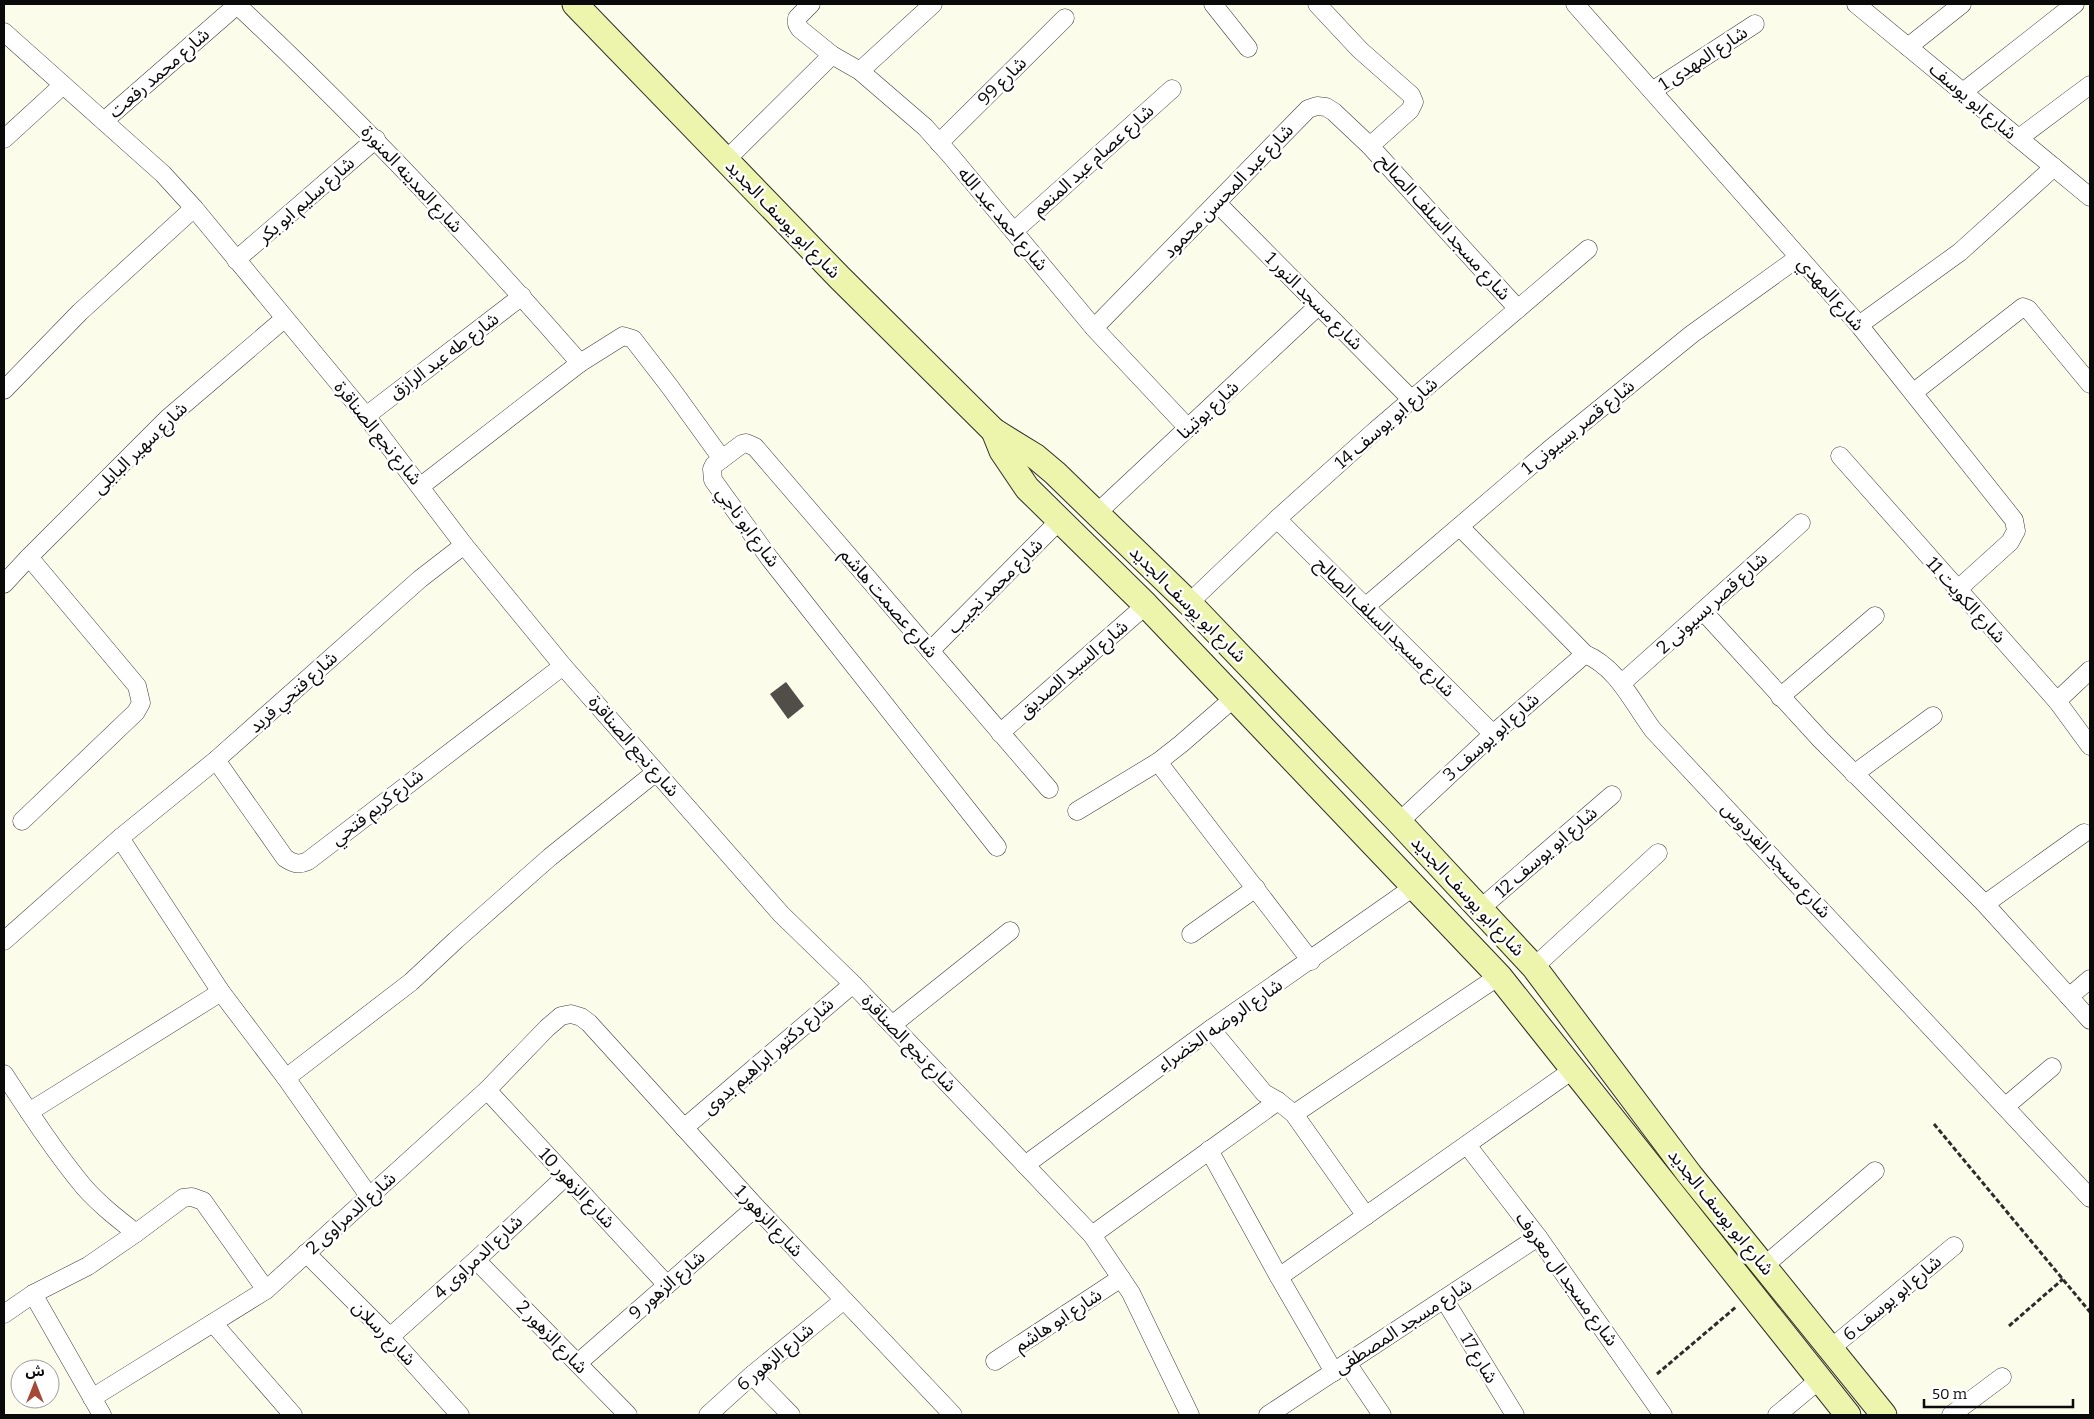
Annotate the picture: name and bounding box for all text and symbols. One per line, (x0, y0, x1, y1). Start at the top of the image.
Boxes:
street label: شارع المهدى 1 (1655, 21, 1753, 97)
street label: شارع محمد رفعت (104, 23, 216, 125)
street label: شارع 99 (973, 52, 1033, 112)
street label: شارع ابو يوسف (1923, 58, 2021, 146)
street label: شارع عصام عبد المنعم (1028, 100, 1160, 223)
street label: شارع عبد المحسن محمود (1158, 119, 1300, 265)
street label: شارع المدينه المنورة (354, 121, 467, 239)
street label: شارع مسجد السلف الصالح (1370, 150, 1515, 307)
street label: شارع سليم ابو بكر (252, 152, 361, 251)
street label: شارع ابو يوسف الجديد (719, 155, 845, 285)
street label: شارع احمد عبد الله (951, 163, 1053, 277)
street label: شارع مسجد النور 1 (1258, 248, 1367, 357)
street label: شارع المهدي (1791, 253, 1869, 337)
street label: شارع طه عبد الرازق (385, 308, 505, 407)
street label: شارع ابو يوسف 14 (1330, 372, 1444, 476)
street label: شارع قصر بسيونى 1 (1517, 375, 1641, 482)
street label: شارع يوتينا (1173, 376, 1245, 446)
street label: شارع نجع الصناقرة (327, 377, 427, 491)
street label: شارع سهير البابلى (88, 397, 194, 501)
street label: شارع ابو ناجي (709, 483, 784, 573)
street label: شارع محمد نجيب (943, 534, 1049, 640)
street label: شارع ابو يوسف الجديد (1123, 541, 1251, 669)
street label: شارع عصمت هاشم (833, 544, 943, 664)
street label: شارع قصر بسيونى 2 (1652, 548, 1774, 661)
street label: شارع مسجد السلف الصالح (1308, 552, 1460, 704)
street label: شارع الكويت 11 (1919, 552, 2011, 650)
street label: شارع السيد الصديق (1014, 615, 1134, 725)
street label: شارع فتحي فريد (244, 647, 344, 740)
street label: شارع ابو يوسف 3 (1438, 688, 1546, 788)
street label: شارع نجع الصناقرة (582, 691, 684, 803)
street label: شارع كريم فتحي (326, 764, 429, 852)
street label: شارع مسجد الفردوس (1714, 797, 1836, 925)
street label: شارع ابو يوسف 12 (1490, 802, 1604, 905)
street label: شارع ابو يوسف الجديد (1404, 831, 1529, 963)
street label: شارع الروضه الخضراء (1153, 974, 1288, 1079)
street label: شارع نجع الصناقرة (855, 990, 961, 1099)
street label: شارع دكتور ابراهيم بدوى (698, 993, 840, 1121)
street label: شارع الزهور 10 (532, 1143, 620, 1235)
street label: شارع ابو يوسف الجديد (1661, 1144, 1779, 1282)
street label: شارع الدمراوى 2 (302, 1167, 402, 1261)
street label: شارع الزهور 1 (728, 1180, 808, 1264)
street label: شارع مسجد ال معروف (1509, 1208, 1623, 1352)
street label: شارع الدمراوى 4 (429, 1210, 529, 1306)
street label: شارع الزهور 9 (624, 1246, 712, 1326)
street label: شارع ابو يوسف 6 (1838, 1250, 1948, 1348)
street label: شارع مسجد المصطفى (1330, 1273, 1477, 1381)
street label: شارع ابو هاشم (1010, 1284, 1107, 1359)
street label: شارع رسلان (345, 1296, 420, 1372)
street label: شارع الزهور 2 (510, 1296, 592, 1380)
street label: شارع الزهور 6 (732, 1318, 820, 1398)
street label: شارع 17 (1453, 1329, 1503, 1389)
north arrow (10, 1359, 60, 1409)
text: ش (25, 1363, 45, 1380)
scale bar (1924, 1376, 2073, 1408)
text: 50 m (1932, 1385, 1968, 1403)

